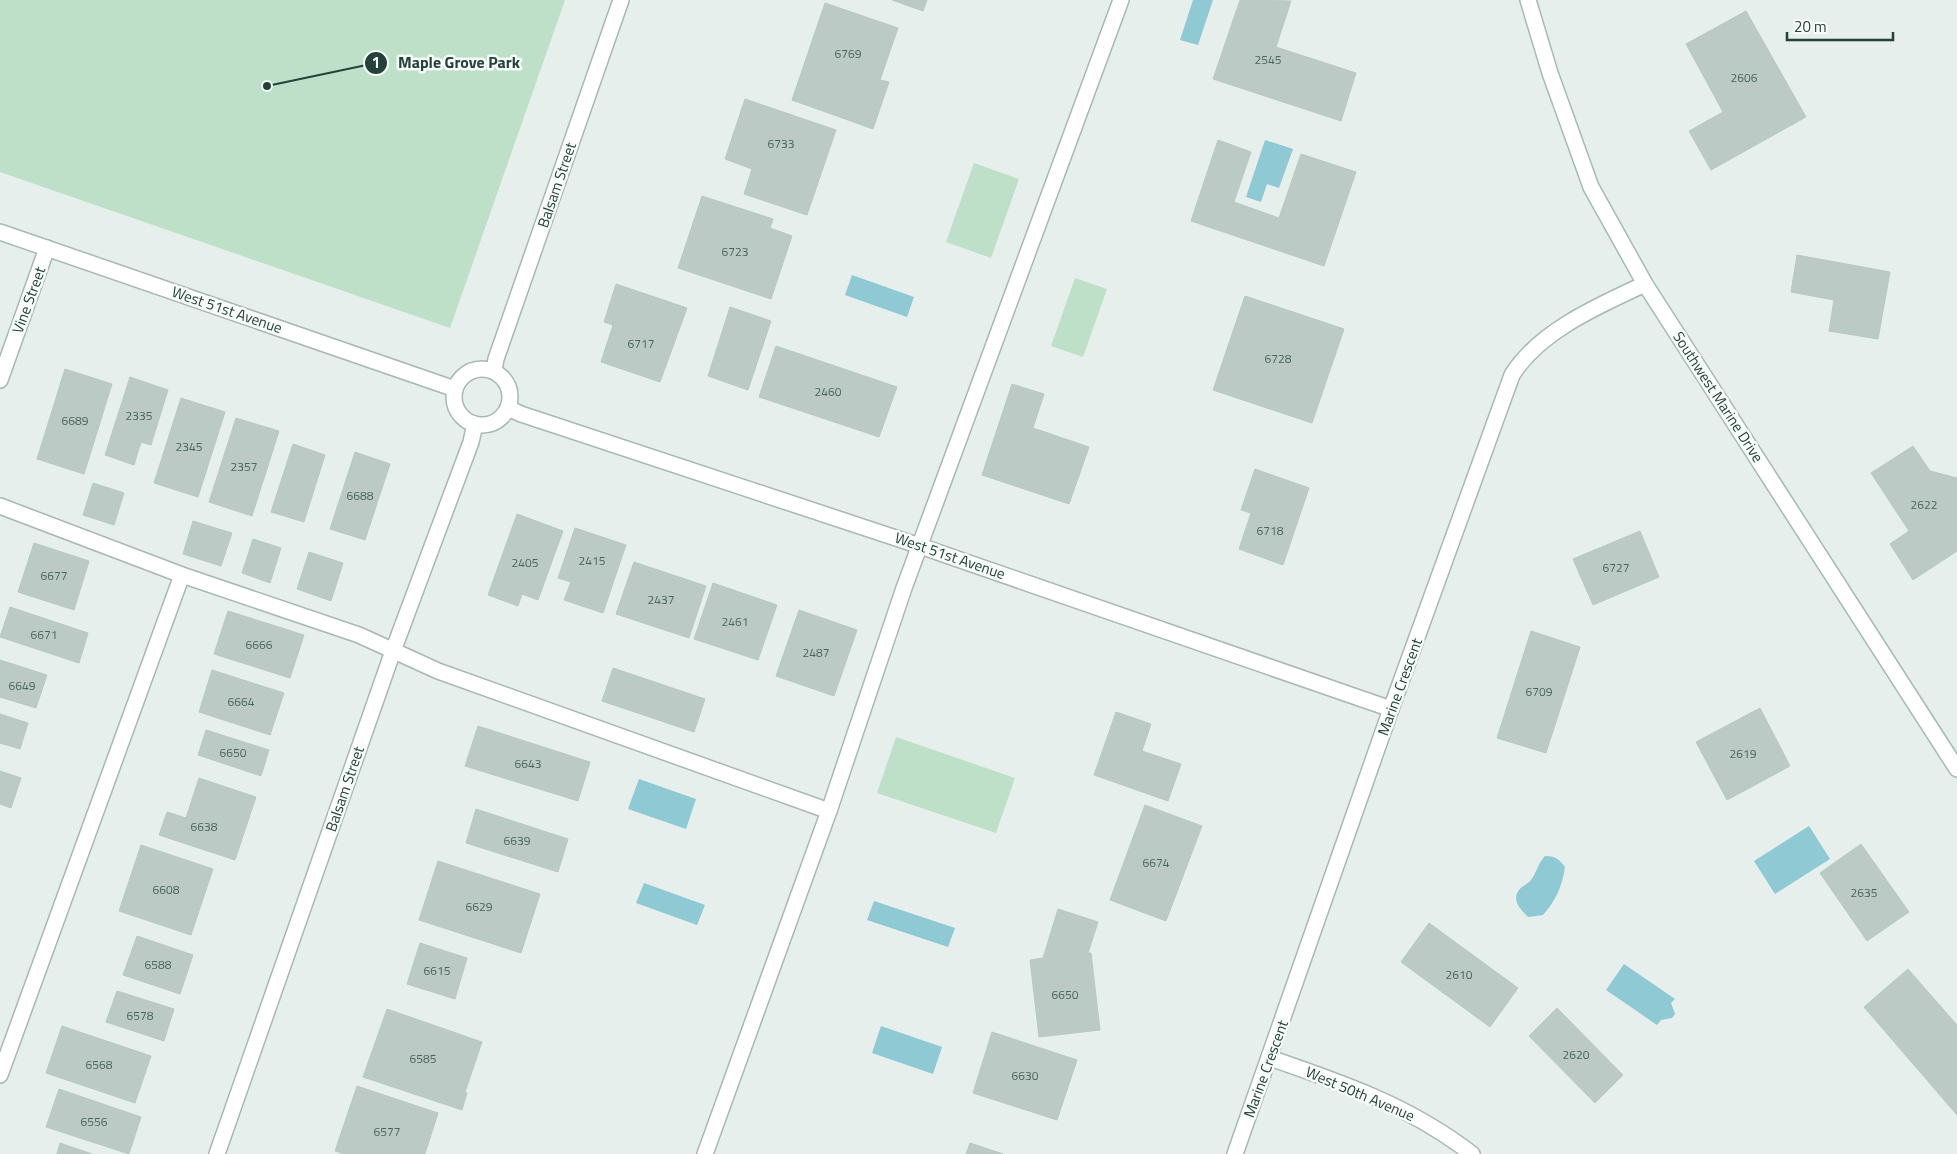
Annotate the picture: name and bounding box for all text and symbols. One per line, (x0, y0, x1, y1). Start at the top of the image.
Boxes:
scale bar (1787, 10, 1893, 42)
text: 20 m (1794, 15, 1827, 38)
house number: 6769 (835, 44, 862, 63)
callout: Maple Grove Park (363, 47, 530, 78)
text: Maple Grove Park (398, 50, 521, 74)
house number: 2545 (1255, 50, 1282, 69)
text: 1 (372, 51, 380, 74)
house number: 2606 (1731, 68, 1758, 87)
house number: 6733 (768, 134, 794, 153)
street label: Balsam Street (531, 138, 582, 231)
house number: 6723 (722, 242, 748, 261)
street label: Vine Street (6, 263, 51, 336)
street label: West 51st Avenue (169, 280, 285, 339)
street label: Southwest Marine Drive (1667, 327, 1769, 467)
house number: 6717 (628, 334, 654, 353)
house number: 6728 (1265, 349, 1292, 368)
house number: 2460 (815, 382, 842, 401)
house number: 2335 (126, 406, 153, 425)
house number: 6689 (62, 411, 89, 430)
house number: 2345 (176, 437, 203, 456)
house number: 2357 (231, 457, 257, 476)
house number: 6688 (347, 486, 374, 505)
house number: 2622 (1911, 495, 1937, 514)
house number: 6718 (1257, 521, 1284, 540)
street label: West 51st Avenue (892, 526, 1008, 585)
house number: 2415 (579, 551, 606, 570)
house number: 2405 (512, 553, 539, 572)
house number: 6727 (1603, 558, 1629, 577)
house number: 6677 (41, 566, 67, 585)
house number: 2437 (648, 590, 674, 609)
house number: 2461 (722, 612, 748, 631)
house number: 6671 (31, 625, 57, 644)
street label: Marine Crescent (1371, 634, 1428, 739)
house number: 6666 (246, 635, 273, 654)
house number: 2487 (803, 643, 829, 662)
house number: 6649 (9, 676, 36, 695)
house number: 6709 (1526, 682, 1553, 701)
house number: 6664 (228, 692, 255, 711)
street label: Balsam Street (319, 742, 370, 835)
house number: 6650 (220, 743, 247, 762)
house number: 2619 (1730, 744, 1757, 763)
house number: 6643 (515, 754, 541, 773)
house number: 6638 (191, 817, 218, 836)
house number: 6639 (504, 831, 531, 850)
house number: 6674 (1143, 853, 1170, 872)
house number: 6608 (153, 880, 180, 899)
house number: 2635 (1851, 883, 1878, 902)
house number: 6629 (466, 897, 493, 916)
house number: 6588 (145, 955, 172, 974)
house number: 6615 (424, 961, 451, 980)
house number: 2610 (1446, 965, 1473, 984)
house number: 6650 (1052, 985, 1079, 1004)
house number: 6578 (127, 1006, 154, 1025)
street label: Marine Crescent (1237, 1016, 1294, 1121)
house number: 2620 (1563, 1045, 1590, 1064)
house number: 6585 (410, 1049, 437, 1068)
house number: 6568 (86, 1055, 113, 1074)
street label: West 50th Avenue (1302, 1060, 1418, 1127)
house number: 6630 (1012, 1066, 1039, 1085)
house number: 6556 (81, 1112, 108, 1131)
house number: 6577 (374, 1122, 400, 1141)

